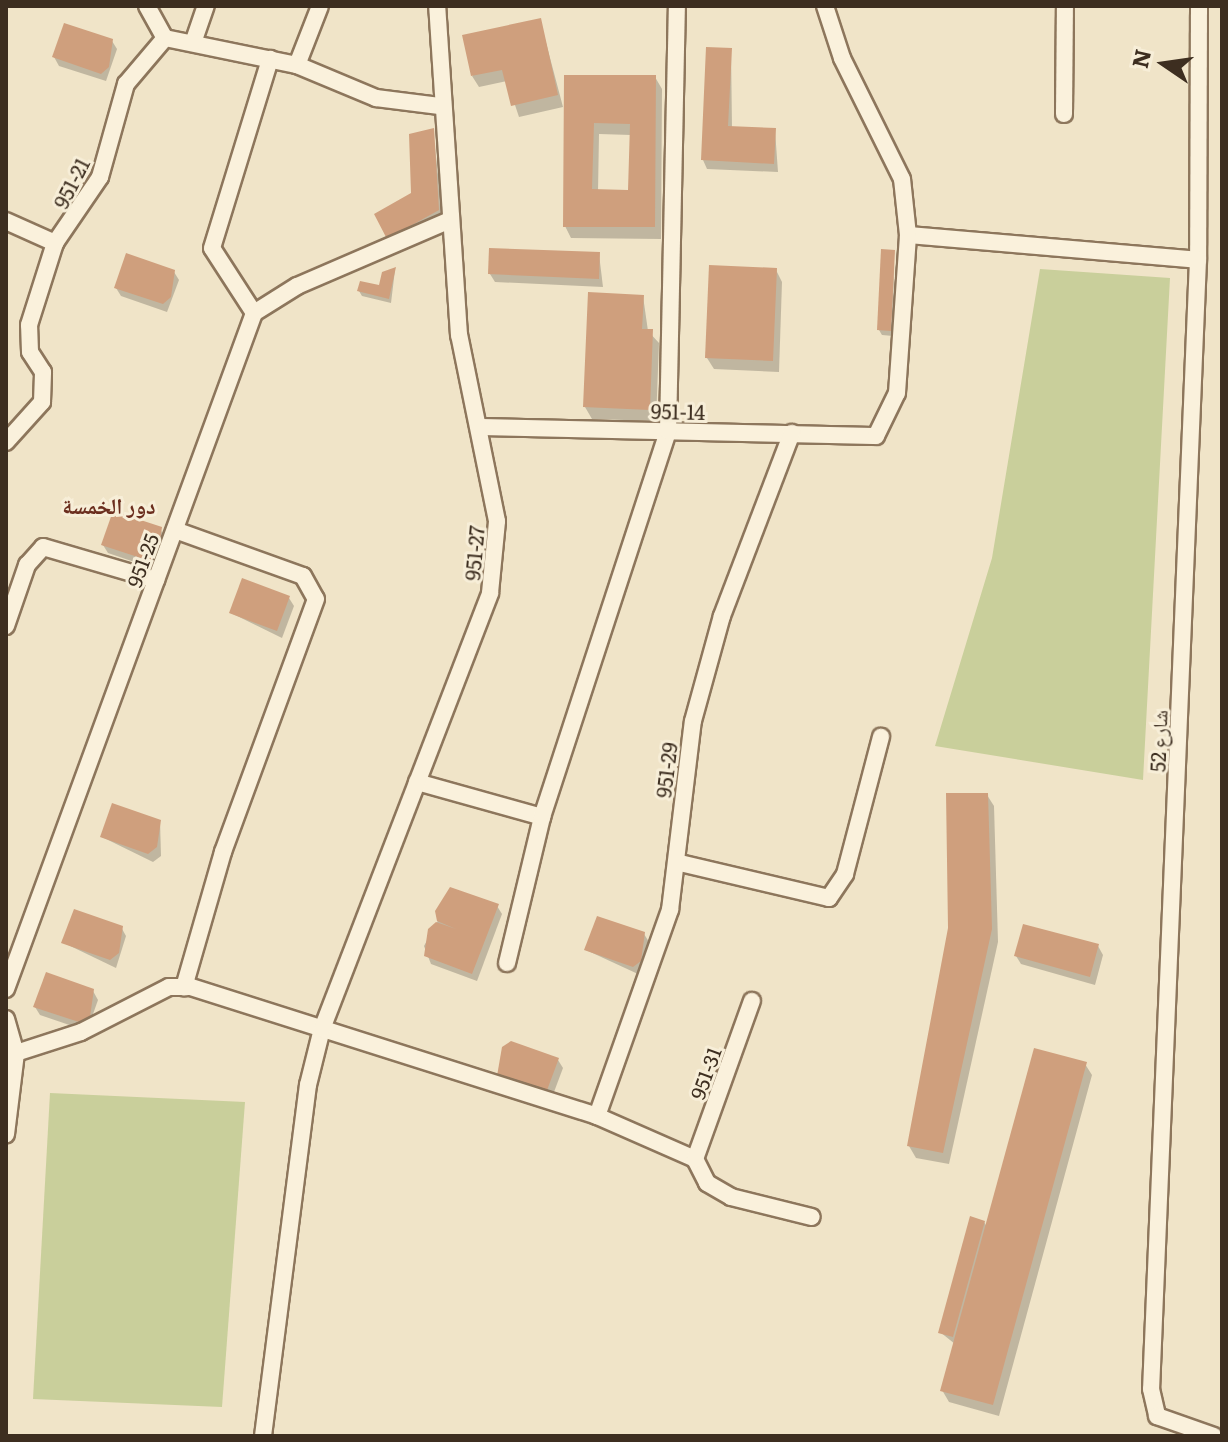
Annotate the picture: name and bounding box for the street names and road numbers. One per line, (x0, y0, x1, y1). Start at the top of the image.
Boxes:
street label: 951-21 (48, 154, 94, 212)
street label: 951-14 (651, 399, 705, 423)
street label: 951-27 (460, 524, 488, 582)
street label: 951-25 (121, 530, 163, 590)
street label: شارع 52 (1145, 710, 1171, 772)
street label: 951-29 (651, 741, 681, 799)
street label: 951-31 (685, 1044, 725, 1102)

